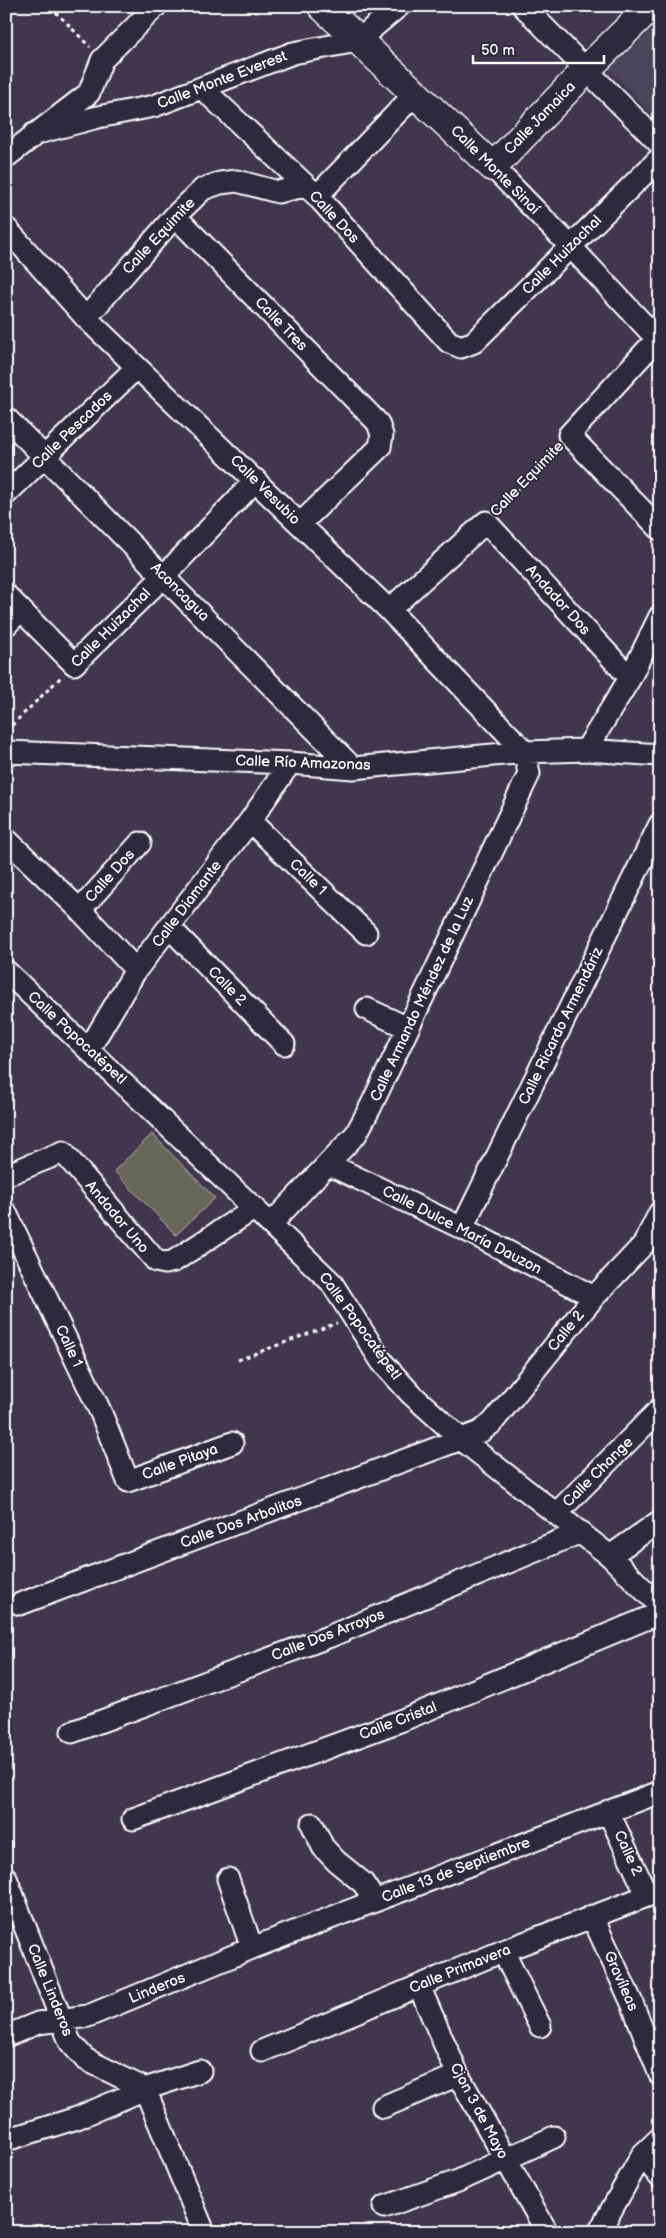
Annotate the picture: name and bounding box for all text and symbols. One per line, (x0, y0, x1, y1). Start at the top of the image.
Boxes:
scale bar (473, 32, 605, 64)
text: 50 m (481, 41, 515, 60)
street label: Calle Monte Everest (154, 46, 290, 114)
street label: Calle Jamaica (500, 77, 580, 159)
street label: Calle Monte Sinaí (446, 121, 544, 219)
street label: Calle Dos (305, 187, 364, 248)
street label: Calle Equimite (119, 194, 199, 278)
street label: Calle Huizachal (518, 211, 606, 299)
street label: Calle Tres (251, 293, 312, 355)
street label: Calle Pescados (28, 386, 117, 473)
street label: Calle Equimite (486, 437, 568, 521)
street label: Calle Vesubio (226, 451, 304, 529)
street label: Aconcagua (146, 558, 214, 626)
street label: Andador Dos (522, 561, 595, 639)
street label: Calle Huizachal (67, 584, 155, 672)
street label: Calle Río Amazonas (235, 751, 372, 775)
street label: Calle Dos (81, 845, 139, 907)
street label: Calle 1 (285, 855, 331, 899)
street label: Calle Diamante (148, 857, 226, 951)
street label: Calle Armando Méndez de la Luz (366, 893, 478, 1105)
street label: Calle Ricardo Armendáriz (515, 943, 608, 1108)
street label: Calle 2 (204, 962, 250, 1010)
street label: Calle Popocatépetl (24, 987, 130, 1089)
street label: Andador Uno (81, 1177, 153, 1257)
street label: Calle Dulce María Dauzon (379, 1181, 545, 1279)
street label: Calle Popocatépetl (315, 1268, 405, 1384)
street label: Calle 2 (544, 1306, 588, 1355)
street label: Calle 1 (51, 1322, 87, 1370)
street label: Calle Change (559, 1433, 637, 1511)
street label: Calle Pitaya (140, 1440, 220, 1484)
street label: Calle Dos Arbolitos (178, 1491, 305, 1553)
street label: Calle Dos Arroyos (269, 1604, 388, 1665)
street label: Calle Cristal (356, 1697, 440, 1745)
street label: Calle 2 (609, 1827, 647, 1879)
street label: Calle 13 de Septiembre (379, 1833, 533, 1907)
street label: Calle Primavera (407, 1940, 513, 1998)
street label: Calle Linderos (23, 1941, 77, 2039)
street label: Gravíleas (599, 1948, 643, 2014)
street label: Linderos (126, 1968, 189, 2008)
street label: Cjon 3 de Mayo (446, 2060, 512, 2162)

